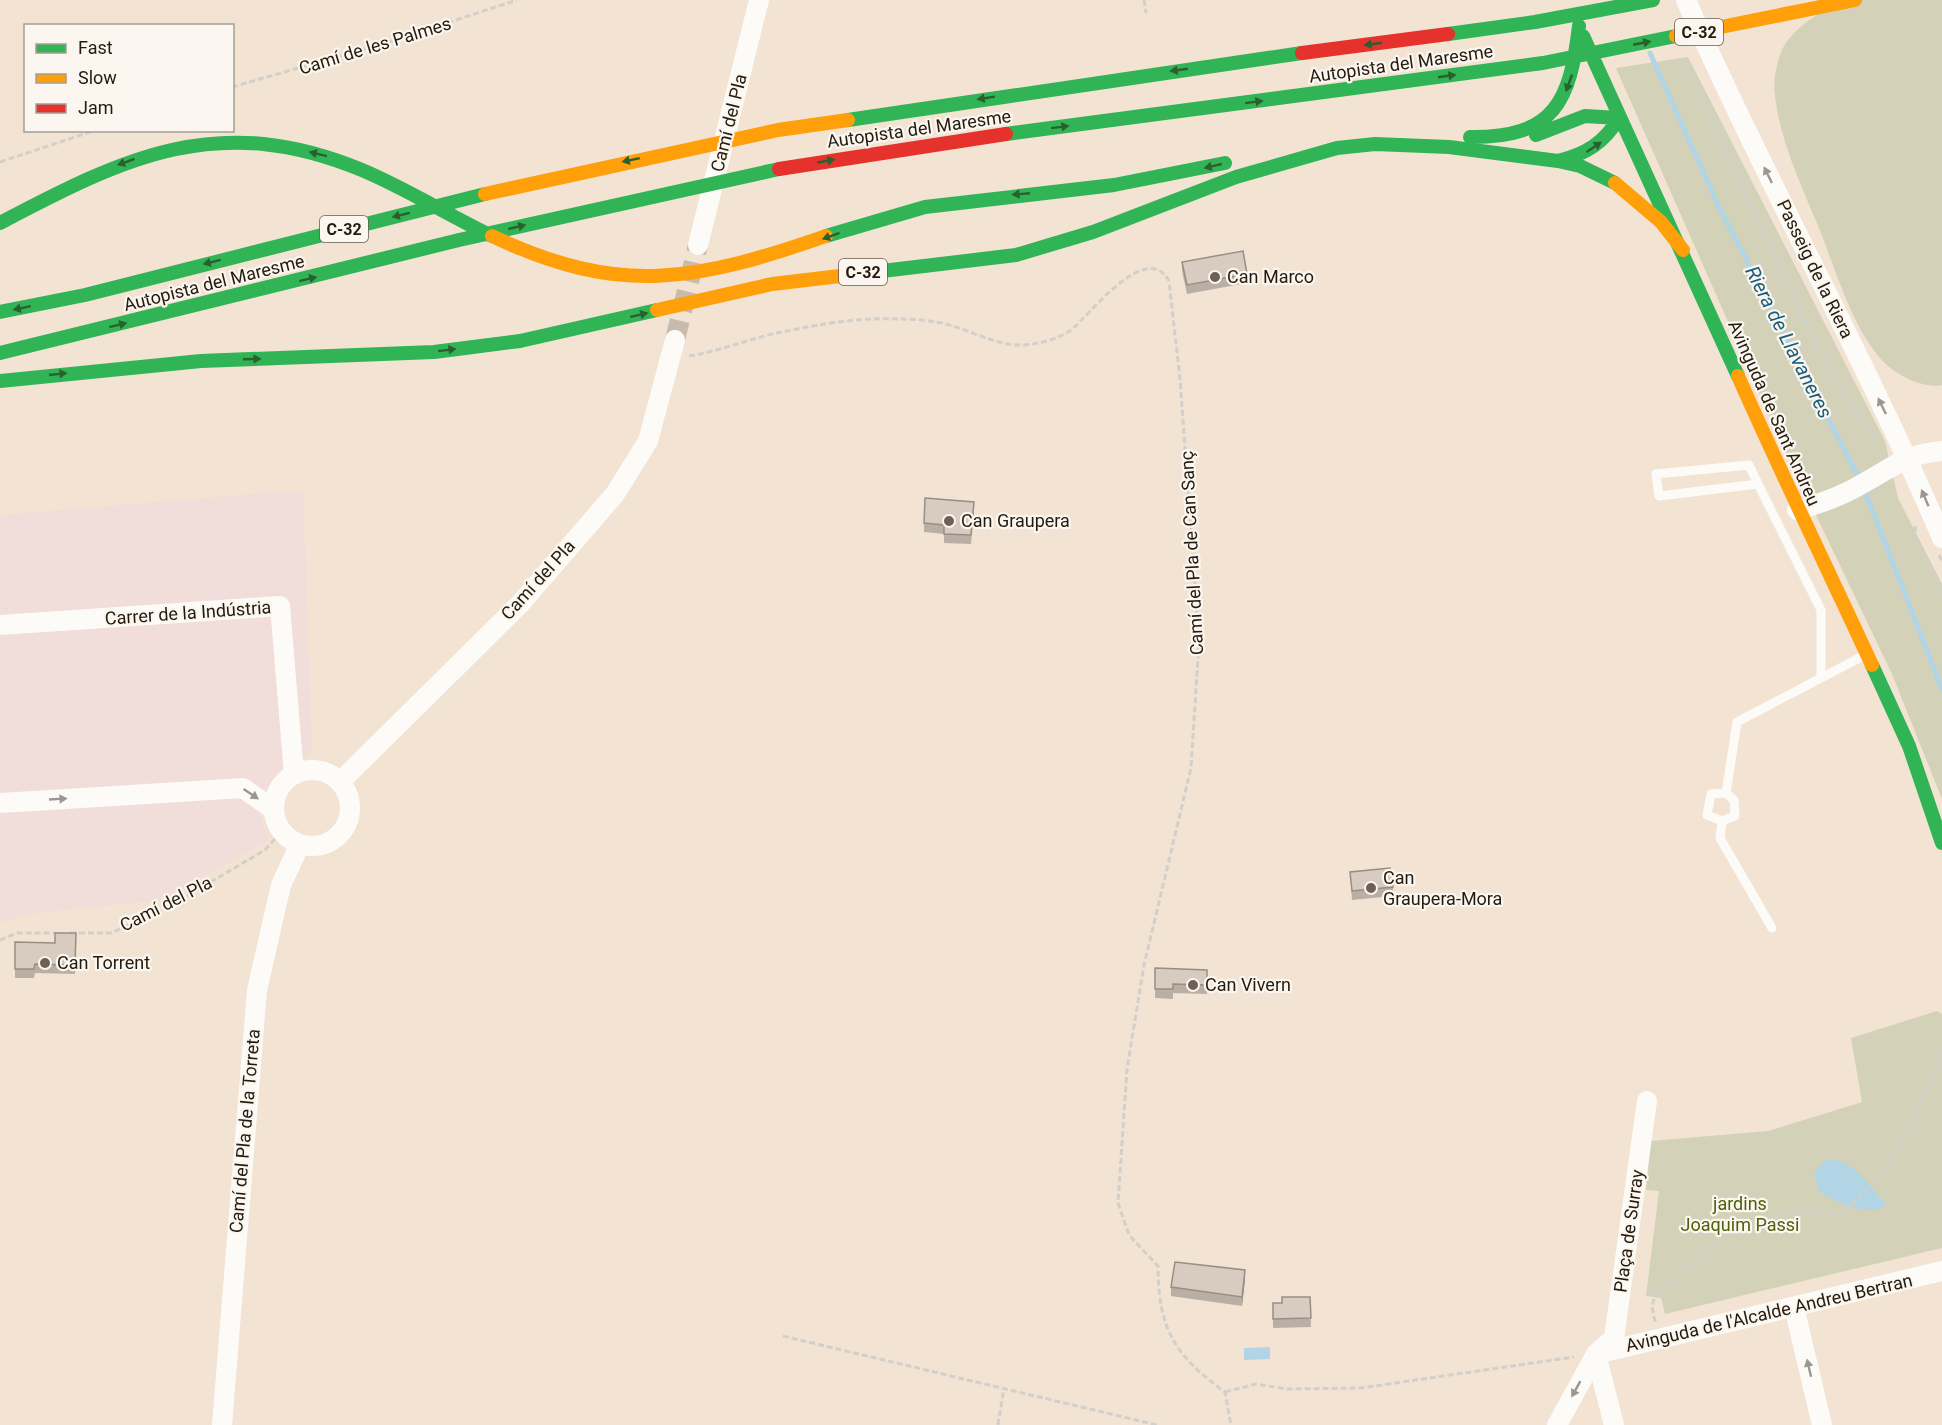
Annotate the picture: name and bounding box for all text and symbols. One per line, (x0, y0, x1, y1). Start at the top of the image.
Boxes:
street label: Camí de les Palmes (296, 12, 454, 79)
road number: C-32 (1675, 19, 1723, 45)
legend (24, 24, 234, 132)
text: Fast (78, 37, 113, 58)
one-way arrow (1632, 38, 1651, 47)
one-way arrow (1363, 39, 1382, 48)
street label: Autopista del Maresme (1308, 40, 1494, 87)
one-way arrow (1170, 65, 1189, 74)
text: Slow (78, 67, 117, 88)
one-way arrow (1437, 71, 1456, 81)
street label: Camí del Pla (706, 72, 751, 174)
one-way arrow (1563, 74, 1573, 92)
one-way arrow (977, 93, 996, 102)
text: Jam (78, 97, 114, 118)
one-way arrow (1244, 97, 1263, 106)
street label: Autopista del Maresme (826, 105, 1012, 152)
one-way arrow (1051, 122, 1070, 131)
one-way arrow (1586, 141, 1602, 153)
one-way arrow (309, 148, 327, 158)
one-way arrow (622, 156, 641, 165)
one-way arrow (816, 156, 835, 165)
one-way arrow (117, 158, 135, 168)
one-way arrow (1204, 161, 1222, 171)
one-way arrow (1764, 166, 1773, 183)
one-way arrow (1011, 189, 1030, 199)
street label: Passeig de la Riera (1773, 196, 1858, 341)
one-way arrow (392, 211, 410, 221)
road number: C-32 (320, 216, 368, 242)
one-way arrow (508, 222, 527, 231)
one-way arrow (822, 231, 840, 241)
street label: Autopista del Maresme (121, 250, 306, 315)
one-way arrow (202, 258, 220, 267)
road number: C-32 (839, 259, 887, 285)
water label: Riera de Llavaneres (1740, 262, 1838, 422)
place label: Can Marco (1227, 266, 1314, 287)
marker: Can Marco (1208, 270, 1222, 284)
one-way arrow (298, 273, 317, 283)
one-way arrow (12, 304, 31, 313)
one-way arrow (630, 310, 649, 319)
street label: Avinguda de Sant Andreu (1724, 317, 1825, 509)
one-way arrow (109, 319, 127, 329)
one-way arrow (438, 346, 457, 355)
one-way arrow (243, 355, 262, 364)
one-way arrow (49, 369, 68, 379)
one-way arrow (1878, 397, 1888, 415)
street label: Camí del Pla de Can Sanç (1176, 450, 1207, 656)
one-way arrow (1920, 489, 1929, 507)
place label: Can Graupera (961, 510, 1070, 531)
marker: Can Graupera (942, 514, 956, 528)
street label: Camí del Pla (496, 535, 579, 624)
street label: Carrer de la Indústria (104, 596, 272, 629)
one-way arrow (243, 788, 259, 800)
one-way arrow (49, 795, 68, 804)
place label: Can Graupera-Mora (1383, 867, 1502, 909)
street label: Camí del Pla (116, 871, 215, 936)
marker: Can Graupera-Mora (1364, 881, 1378, 895)
place label: Can Torrent (57, 952, 150, 973)
marker: Can Torrent (38, 956, 52, 970)
place label: Can Vivern (1205, 974, 1291, 995)
marker: Can Vivern (1186, 978, 1200, 992)
street label: Camí del Pla de la Torreta (225, 1028, 264, 1234)
street label: Plaça de Surray (1609, 1168, 1648, 1294)
park label: jardins Joaquim Passi (1681, 1193, 1799, 1235)
street label: Avinguda de l'Alcalde Andreu Bertran (1623, 1269, 1914, 1356)
one-way arrow (1803, 1359, 1813, 1377)
one-way arrow (1571, 1381, 1581, 1398)

